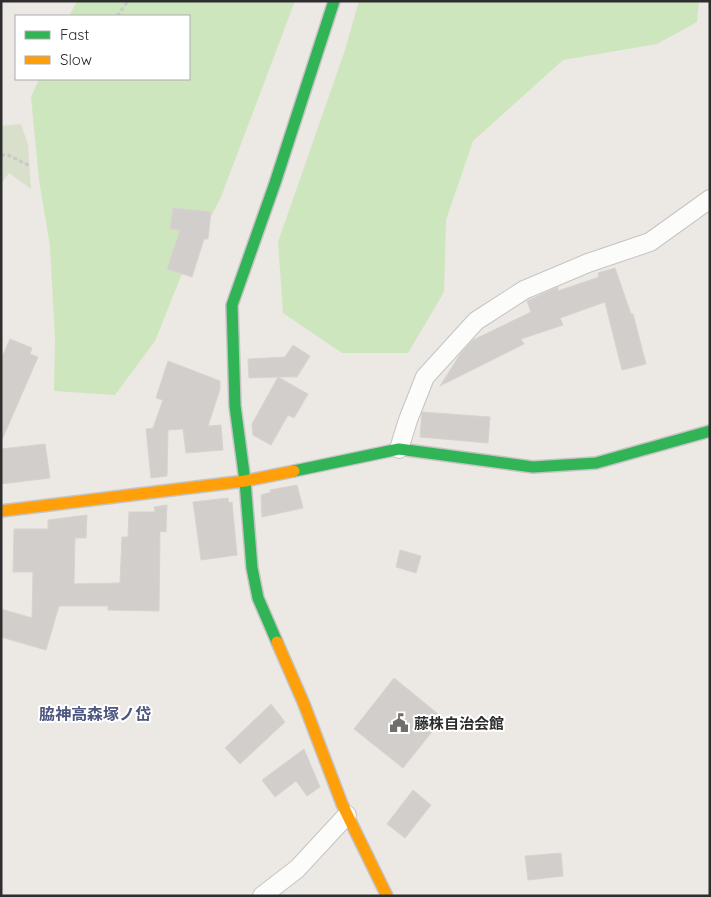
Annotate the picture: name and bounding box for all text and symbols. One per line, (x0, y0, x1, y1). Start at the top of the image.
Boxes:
legend (15, 15, 190, 80)
text: Fast (60, 25, 89, 44)
text: Slow (60, 50, 92, 69)
district label: 脇神高森塚ノ岱 (39, 704, 151, 724)
public building icon: 藤株自治会館 (388, 712, 410, 734)
place label: 藤株自治会館 (414, 714, 504, 733)

